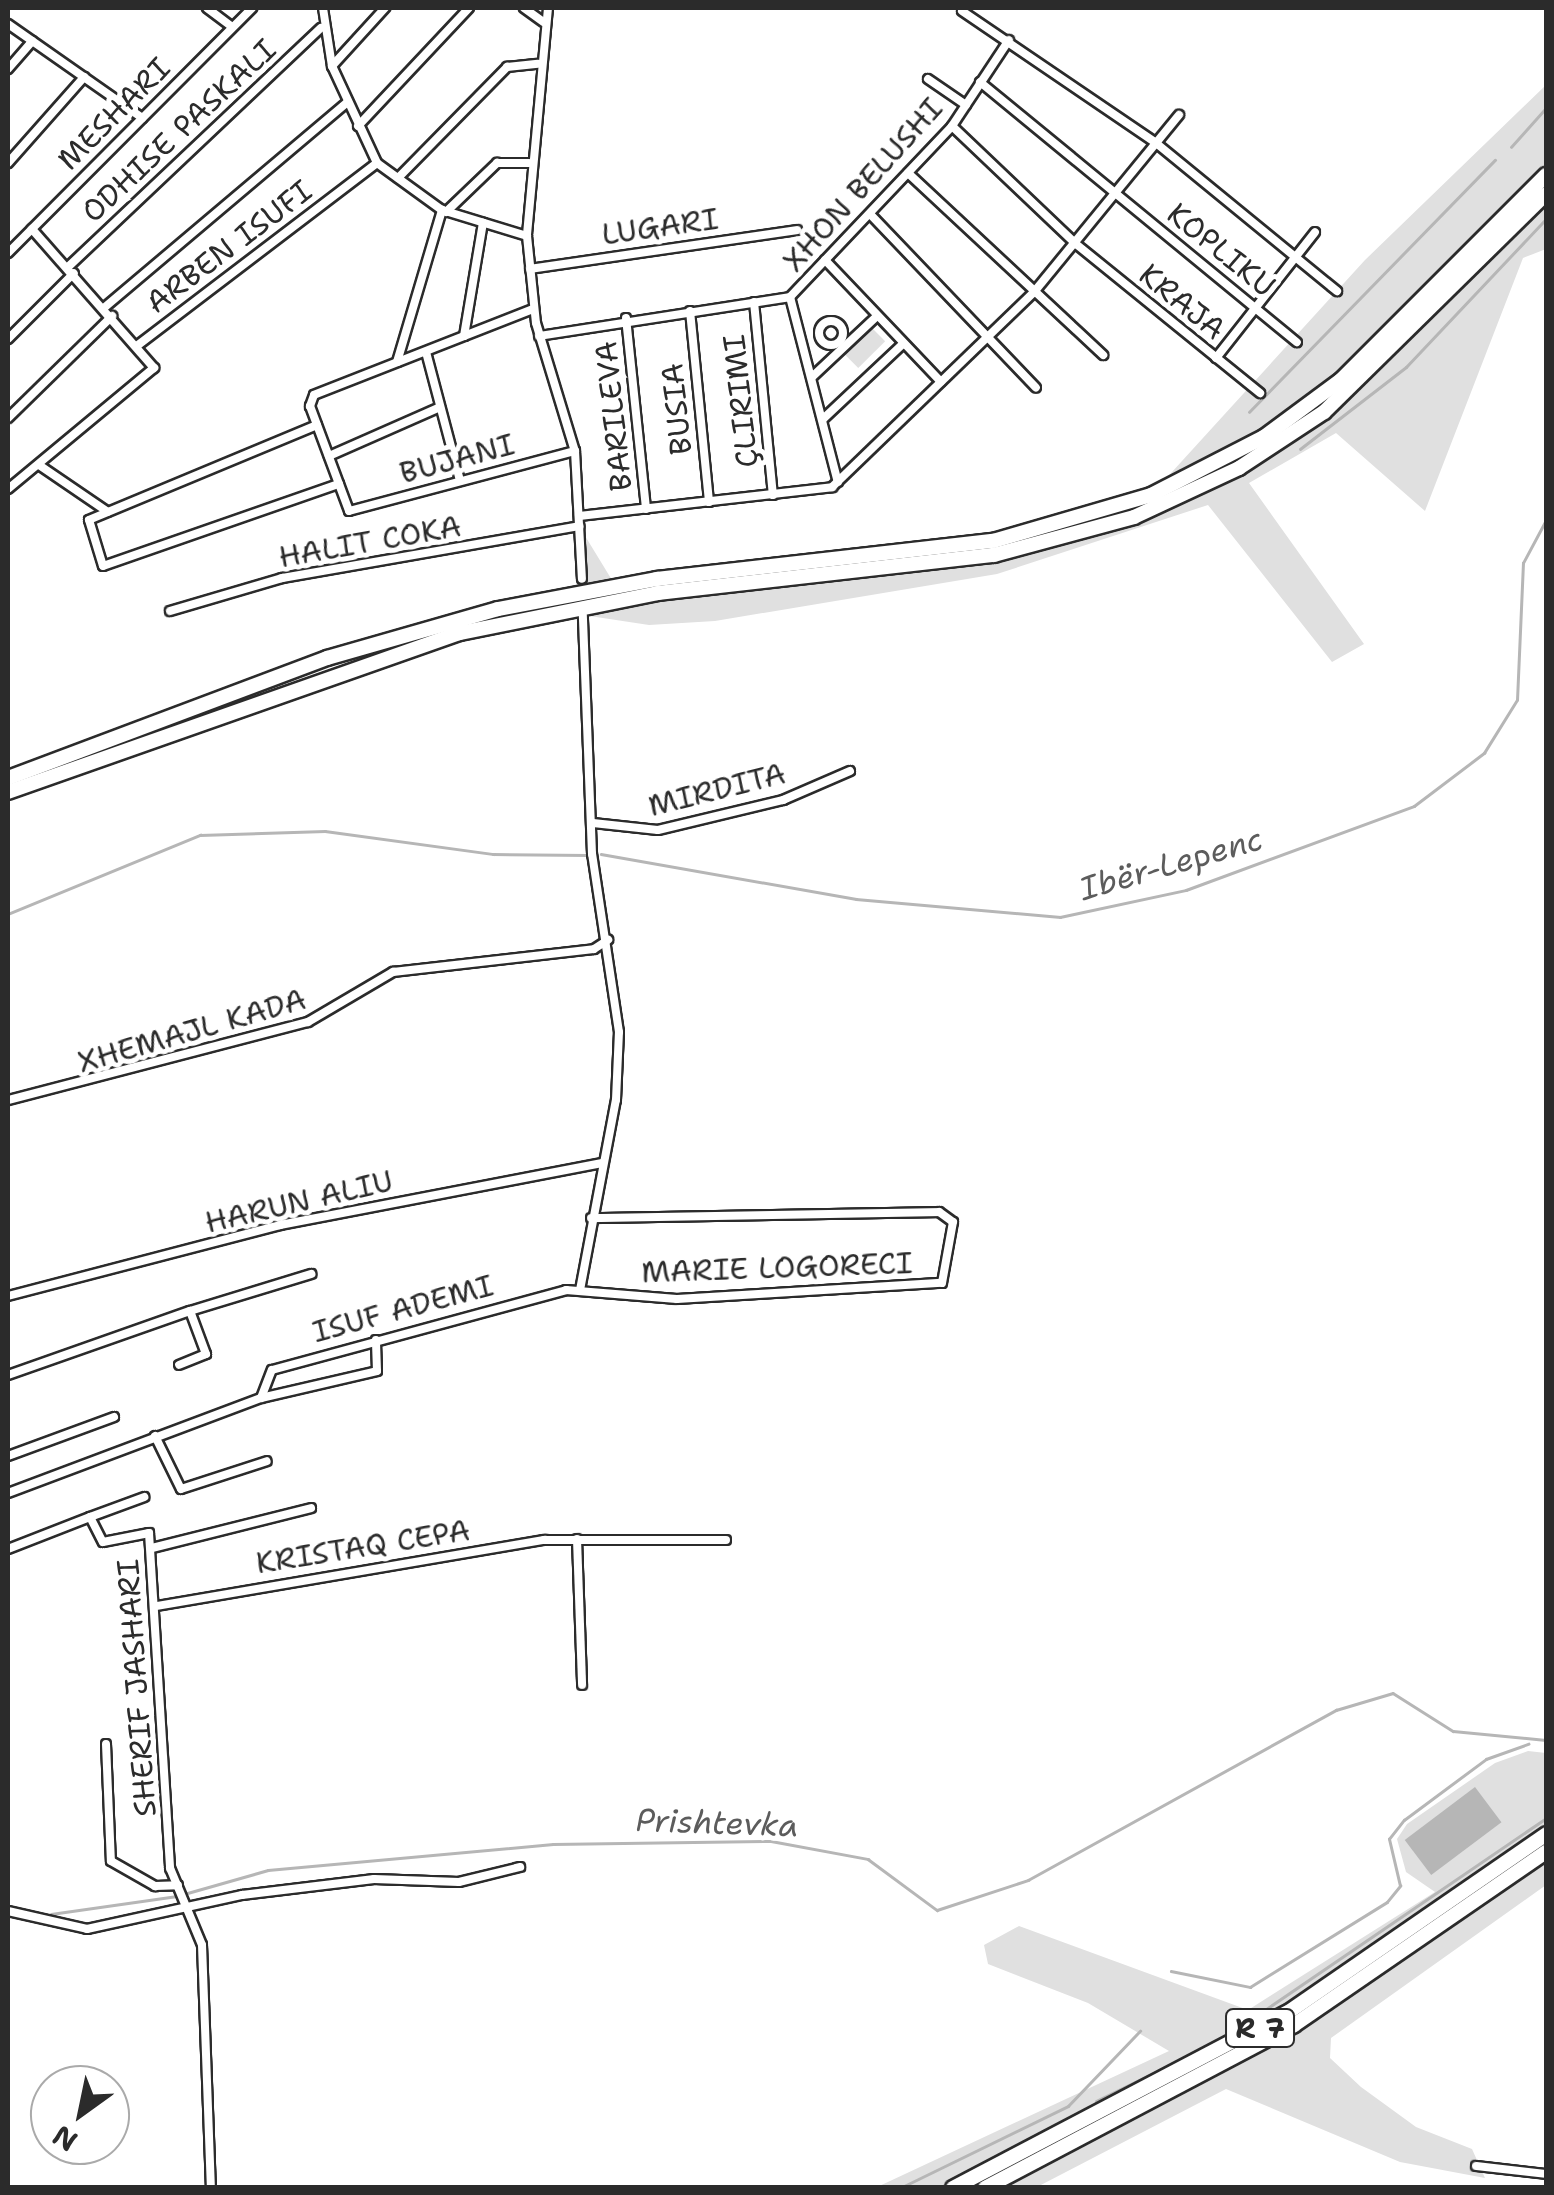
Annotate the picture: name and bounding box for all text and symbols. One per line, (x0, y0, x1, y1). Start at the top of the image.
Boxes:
street label: ODHISE PASKALI (75, 32, 283, 230)
street label: MESHARI (50, 50, 178, 178)
street label: XHON BELUSHI (776, 91, 950, 279)
street label: ARBEN ISUFI (139, 173, 319, 321)
street label: KOPLIKU (1160, 196, 1282, 304)
street label: LUGARI (599, 201, 721, 253)
street label: KRAJA (1132, 256, 1232, 348)
street label: ÇLIRIMI (716, 333, 766, 469)
street label: BARILEVA (588, 339, 640, 493)
street label: BUSIA (654, 361, 700, 457)
street label: BUJANI (396, 426, 518, 492)
street label: HALIT COKA (276, 508, 464, 576)
street label: MIRDITA (645, 756, 789, 824)
water label: Ibër-Lepenc (1075, 820, 1267, 908)
street label: XHEMAJL KADA (74, 981, 310, 1081)
street label: HARUN ALIU (202, 1163, 396, 1241)
street label: MARIE LOGORECI (641, 1245, 913, 1291)
street label: ISUF ADEMI (309, 1268, 497, 1350)
street label: KRISTAQ CEPA (253, 1512, 473, 1582)
street label: SHERIF JASHARI (110, 1558, 164, 1818)
water label: Prishtevka (635, 1801, 799, 1845)
road number: R 7 (1225, 2005, 1295, 2051)
north arrow (30, 2065, 130, 2165)
text: N (45, 2117, 84, 2160)

